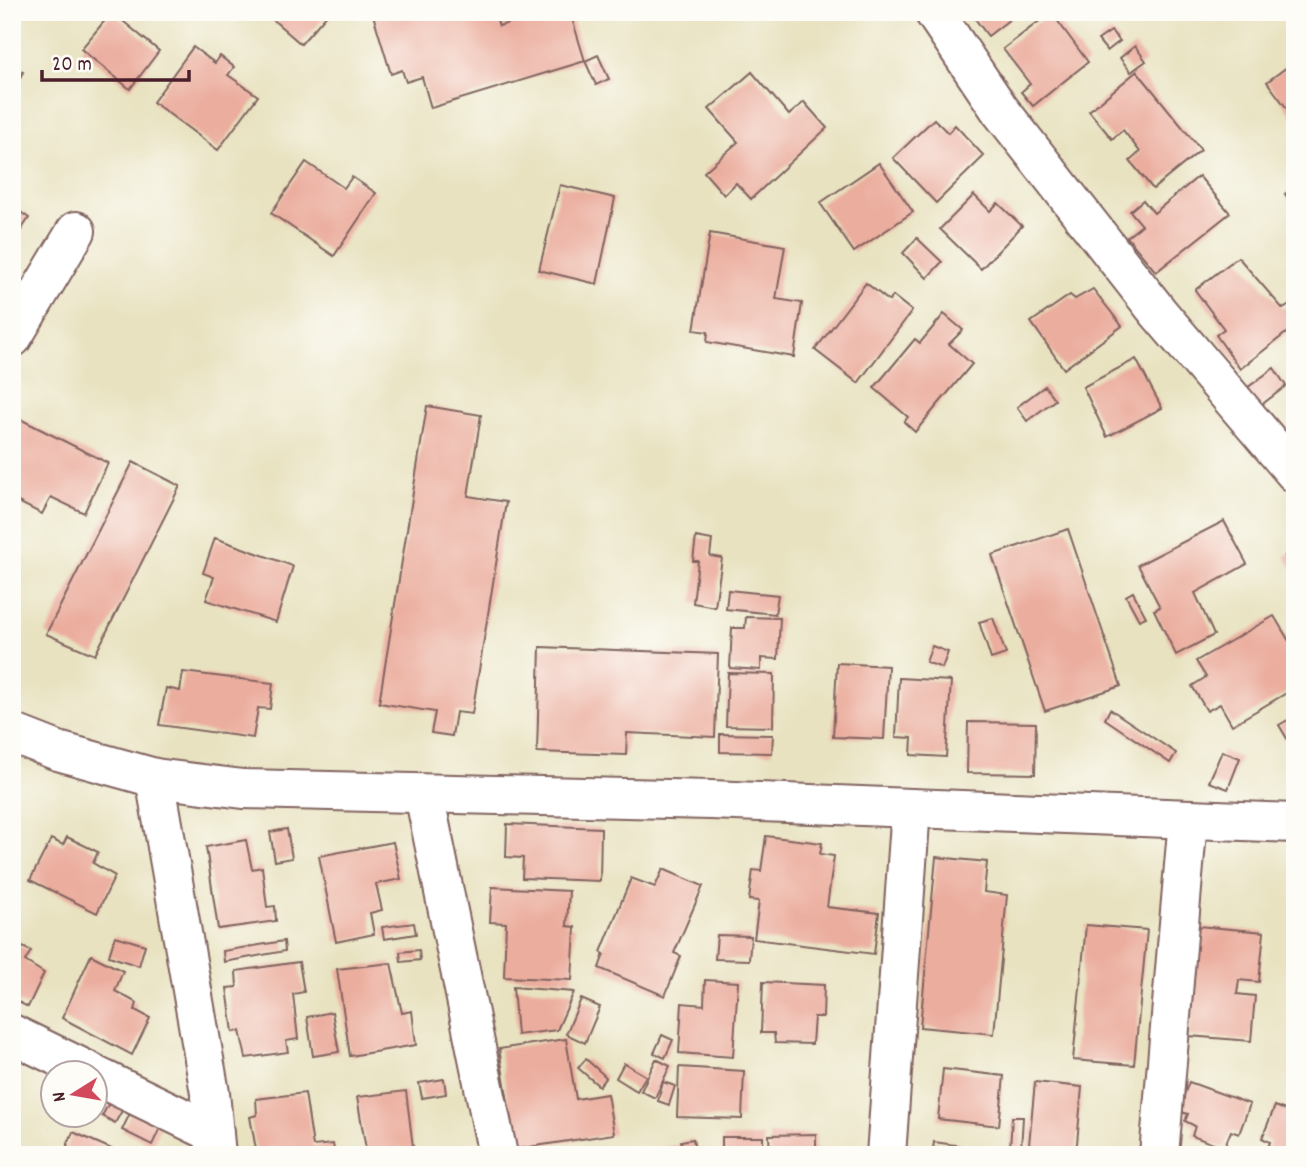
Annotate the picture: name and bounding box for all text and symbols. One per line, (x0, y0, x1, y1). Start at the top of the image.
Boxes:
scale bar (42, 38, 189, 82)
text: 20 m (52, 51, 92, 81)
north arrow (38, 1058, 108, 1128)
text: N (47, 1089, 75, 1104)

